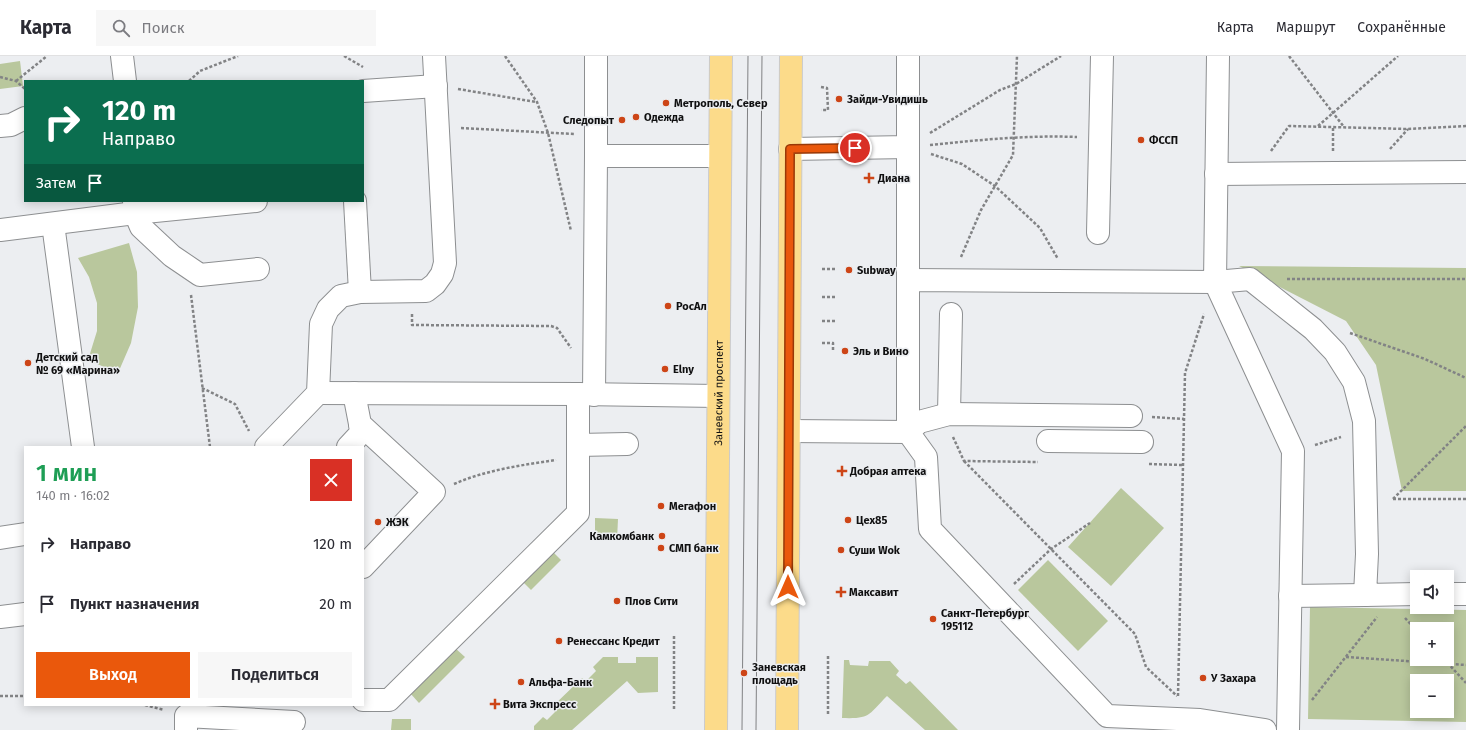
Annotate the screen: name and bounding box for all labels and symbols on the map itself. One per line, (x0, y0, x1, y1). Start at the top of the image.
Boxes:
place label: Зайди-Увидишь (846, 93, 928, 106)
marker: Зайди-Увидишь (834, 94, 844, 104)
place label: Метрополь, Север (674, 97, 768, 110)
marker: Метрополь, Север (661, 98, 671, 108)
place label: Одежда (644, 111, 684, 124)
marker: Одежда (631, 112, 641, 122)
place label: Следопыт (563, 114, 615, 127)
marker: Следопыт (617, 115, 627, 125)
pin (838, 131, 872, 165)
place label: ФССП (1149, 134, 1178, 147)
marker: ФССП (1136, 135, 1146, 145)
marker: Диана (863, 172, 875, 184)
place label: Диана (877, 172, 910, 185)
place label: Subway (857, 264, 896, 277)
marker: Subway (844, 265, 854, 275)
place label: РосАл (676, 300, 707, 313)
marker: РосАл (663, 301, 673, 311)
street label: Заневский проспект (712, 340, 726, 446)
place label: Эль и Вино (853, 345, 909, 358)
marker: Эль и Вино (840, 346, 850, 356)
place label: Детский сад № 69 «Марина» (35, 351, 120, 377)
marker: Детский сад № 69 «Марина» (23, 358, 33, 368)
place label: Elny (673, 363, 694, 376)
marker: Elny (660, 364, 670, 374)
place label: Добрая аптека (849, 465, 926, 478)
marker: Добрая аптека (837, 466, 847, 476)
place label: Мегафон (669, 500, 716, 513)
marker: Мегафон (656, 501, 666, 511)
place label: Цех85 (856, 514, 887, 527)
marker: Цех85 (843, 515, 853, 525)
place label: ЖЭК (385, 516, 409, 529)
marker: ЖЭК (373, 517, 383, 527)
place label: Камкомбанк (589, 530, 655, 543)
marker: Камкомбанк (657, 531, 667, 541)
place label: СМП банк (669, 542, 719, 555)
marker: СМП банк (656, 543, 666, 553)
place label: Суши Wok (849, 544, 901, 557)
marker: Суши Wok (836, 545, 846, 555)
position arrow (767, 566, 809, 608)
place label: Максавит (849, 586, 899, 599)
marker: Максавит (836, 587, 846, 597)
place label: Плов Сити (625, 595, 678, 608)
marker: Плов Сити (612, 596, 622, 606)
place label: Санкт-Петербург 195112 (941, 607, 1029, 633)
marker: Санкт-Петербург 195112 (928, 614, 938, 624)
place label: Ренессанс Кредит (567, 635, 660, 648)
marker: Ренессанс Кредит (554, 636, 564, 646)
place label: Заневская площадь (751, 661, 806, 687)
marker: Заневская площадь (739, 668, 749, 678)
place label: У Захара (1210, 672, 1256, 685)
marker: У Захара (1198, 673, 1208, 683)
place label: Альфа-Банк (528, 676, 593, 689)
marker: Альфа-Банк (516, 677, 526, 687)
place label: Вита Экспресс (503, 698, 577, 711)
marker: Вита Экспресс (490, 699, 500, 709)

